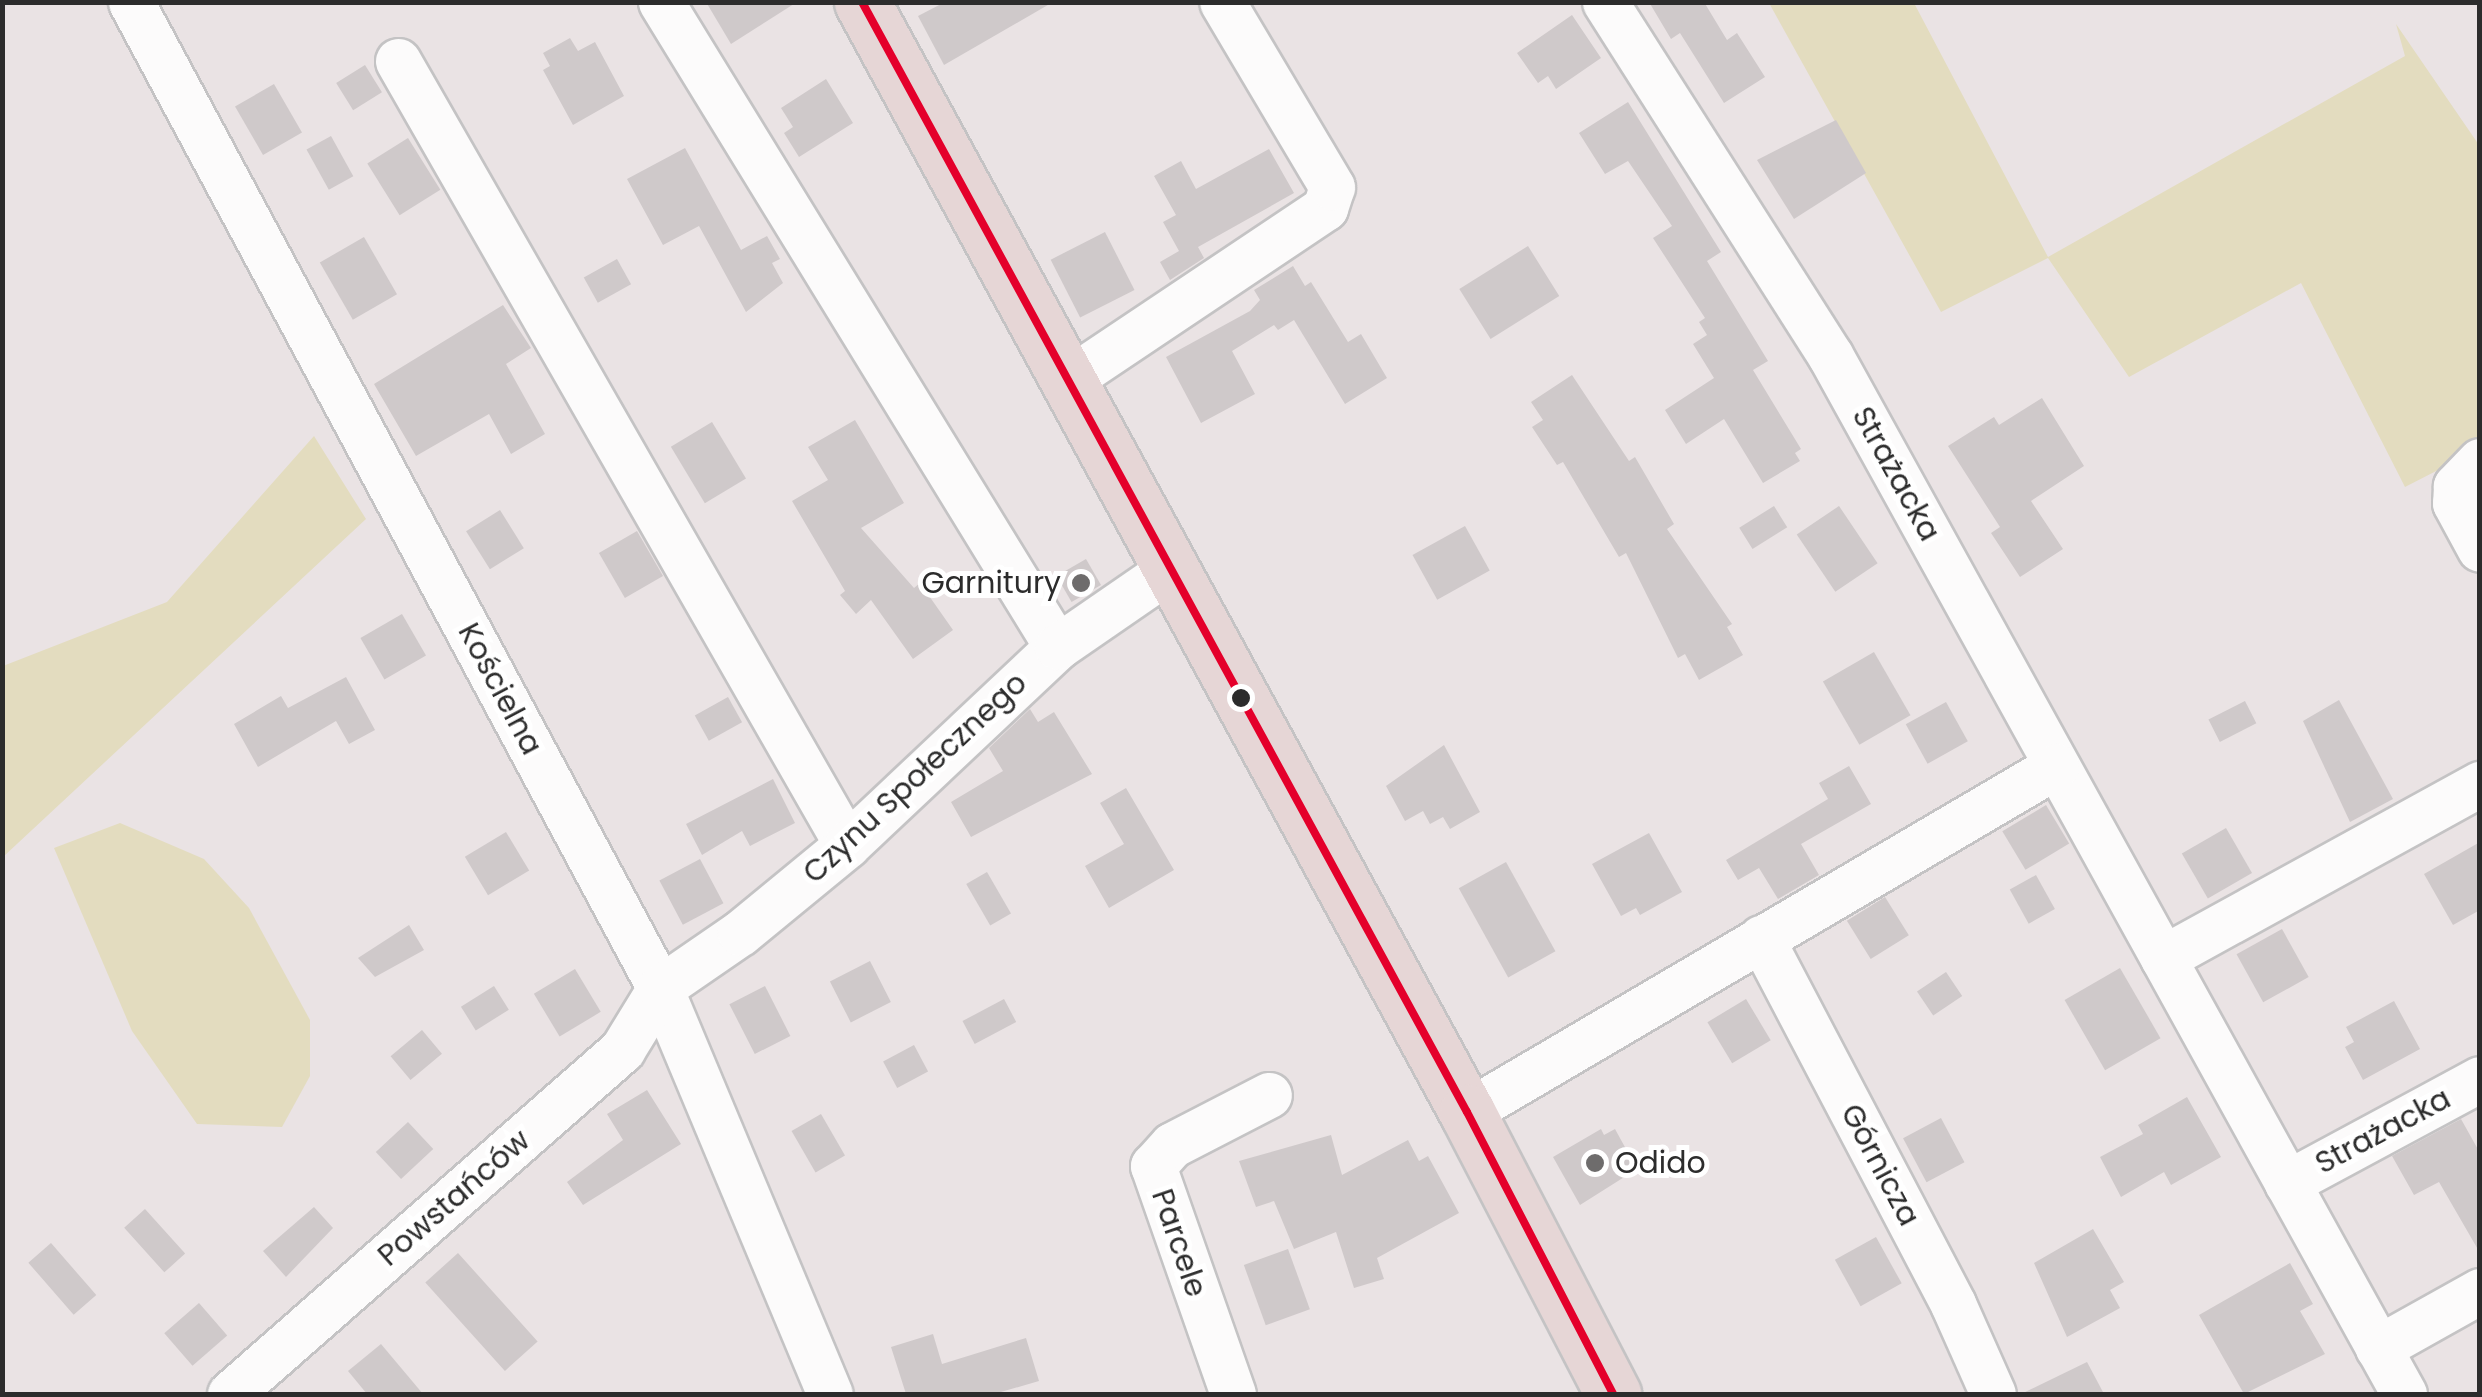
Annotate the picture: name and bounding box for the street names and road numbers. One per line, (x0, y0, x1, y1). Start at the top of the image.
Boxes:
street label: Strażacka (1844, 401, 1948, 547)
street label: Kościelna (450, 617, 550, 761)
street label: Czynu Społecznego (796, 665, 1034, 891)
street label: Strażacka (2309, 1080, 2457, 1182)
street label: Górnicza (1833, 1098, 1927, 1232)
street label: Powstańców (371, 1122, 537, 1274)
street label: Parcele (1144, 1184, 1214, 1302)

